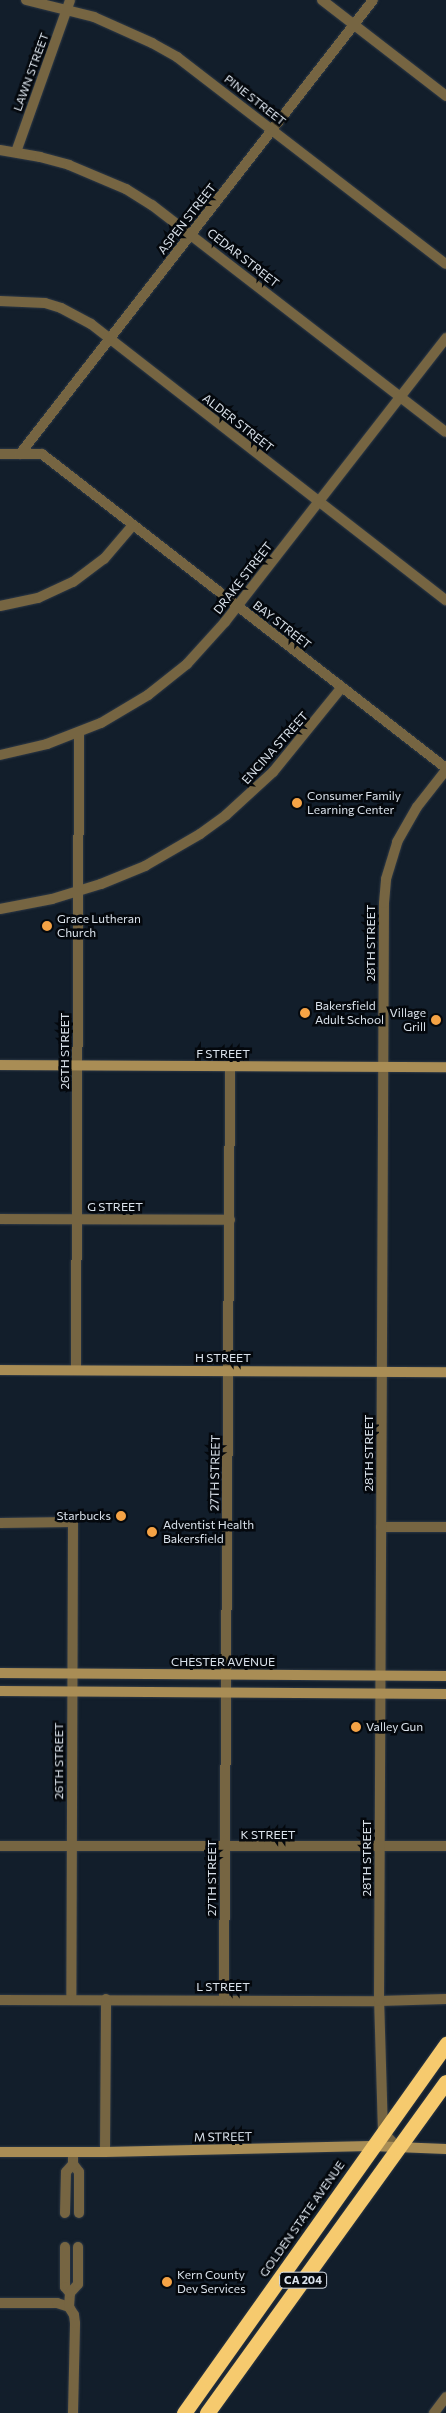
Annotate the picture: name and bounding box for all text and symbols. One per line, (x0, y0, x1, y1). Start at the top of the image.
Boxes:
street label: LAWN STREET (10, 31, 52, 113)
street label: PINE STREET (221, 72, 289, 128)
street label: ASPEN STREET (155, 181, 219, 257)
street label: CEDAR STREET (204, 226, 282, 290)
street label: ALDER STREET (200, 391, 276, 455)
street label: DRAKE STREET (210, 539, 276, 617)
street label: BAY STREET (250, 598, 314, 652)
street label: ENCINA STREET (239, 709, 311, 787)
place label: Consumer Family Learning Center (307, 789, 401, 817)
marker: Consumer Family Learning Center (291, 797, 303, 809)
street label: 28TH STREET (364, 904, 378, 982)
place label: Grace Lutheran Church (57, 912, 141, 940)
marker: Grace Lutheran Church (41, 920, 53, 932)
place label: Bakersfield Adult School (315, 999, 384, 1027)
place label: Village Grill (390, 1006, 426, 1034)
marker: Bakersfield Adult School (299, 1007, 311, 1019)
street label: 26TH STREET (58, 1013, 72, 1089)
marker: Village Grill (430, 1014, 442, 1026)
street label: F STREET (196, 1047, 250, 1061)
street label: G STREET (87, 1200, 143, 1214)
street label: H STREET (195, 1351, 251, 1365)
street label: 28TH STREET (362, 1414, 376, 1492)
street label: 27TH STREET (207, 1435, 223, 1511)
place label: Starbucks (56, 1509, 111, 1523)
marker: Starbucks (115, 1510, 127, 1522)
place label: Adventist Health Bakersfield (163, 1518, 254, 1546)
marker: Adventist Health Bakersfield (145, 1525, 159, 1539)
street label: CHESTER AVENUE (171, 1655, 275, 1669)
place label: Valley Gun (366, 1720, 423, 1734)
marker: Valley Gun (350, 1721, 362, 1733)
street label: 26TH STREET (52, 1723, 66, 1799)
street label: 28TH STREET (360, 1819, 374, 1897)
street label: K STREET (241, 1828, 295, 1842)
street label: 27TH STREET (205, 1840, 219, 1916)
street label: L STREET (196, 1980, 250, 1994)
street label: M STREET (194, 2129, 252, 2145)
street label: GOLDEN STATE AVENUE (256, 2158, 348, 2280)
place label: Kern County Dev Services (177, 2268, 246, 2296)
road number: CA 204 (278, 2272, 328, 2288)
marker: Kern County Dev Services (161, 2276, 173, 2288)

